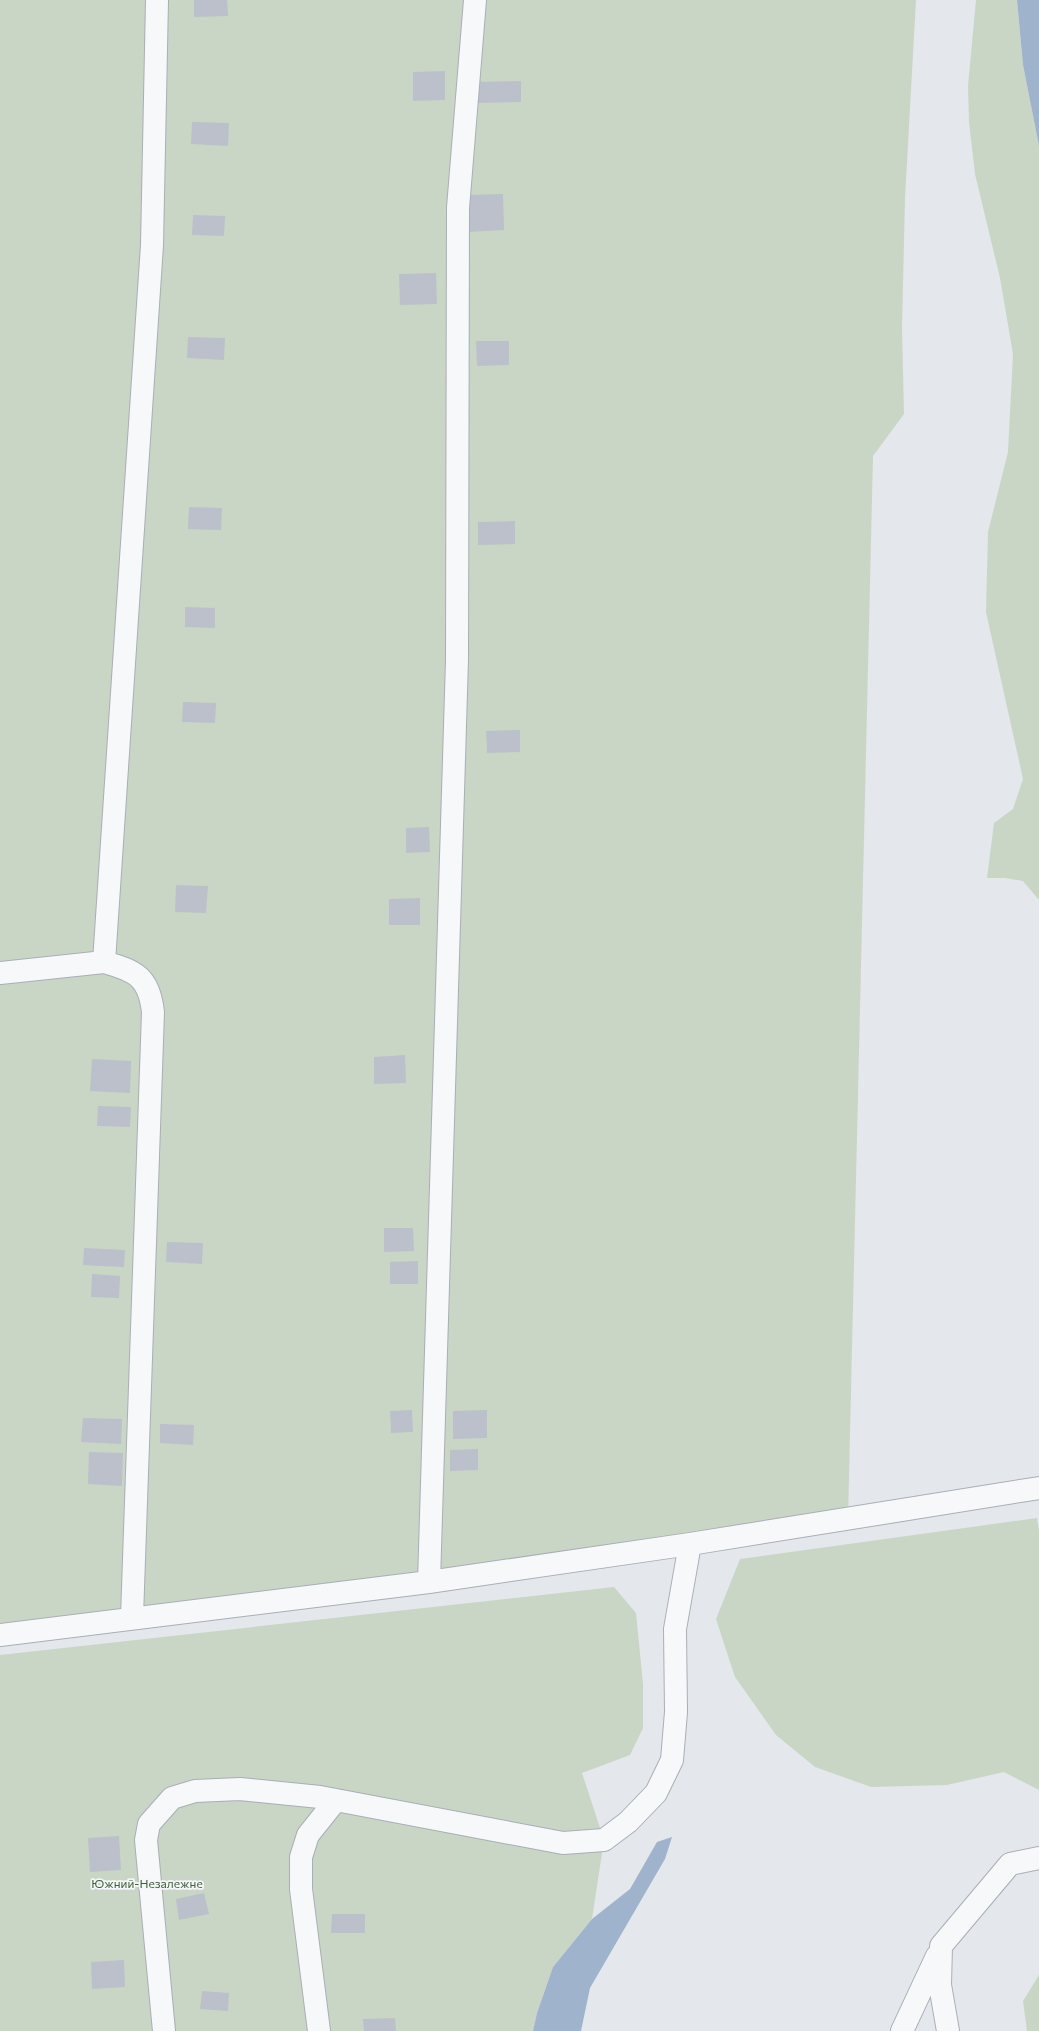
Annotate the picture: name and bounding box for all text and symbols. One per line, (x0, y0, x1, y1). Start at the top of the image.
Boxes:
park label: Южний-Незалежне (91, 1876, 203, 1890)

